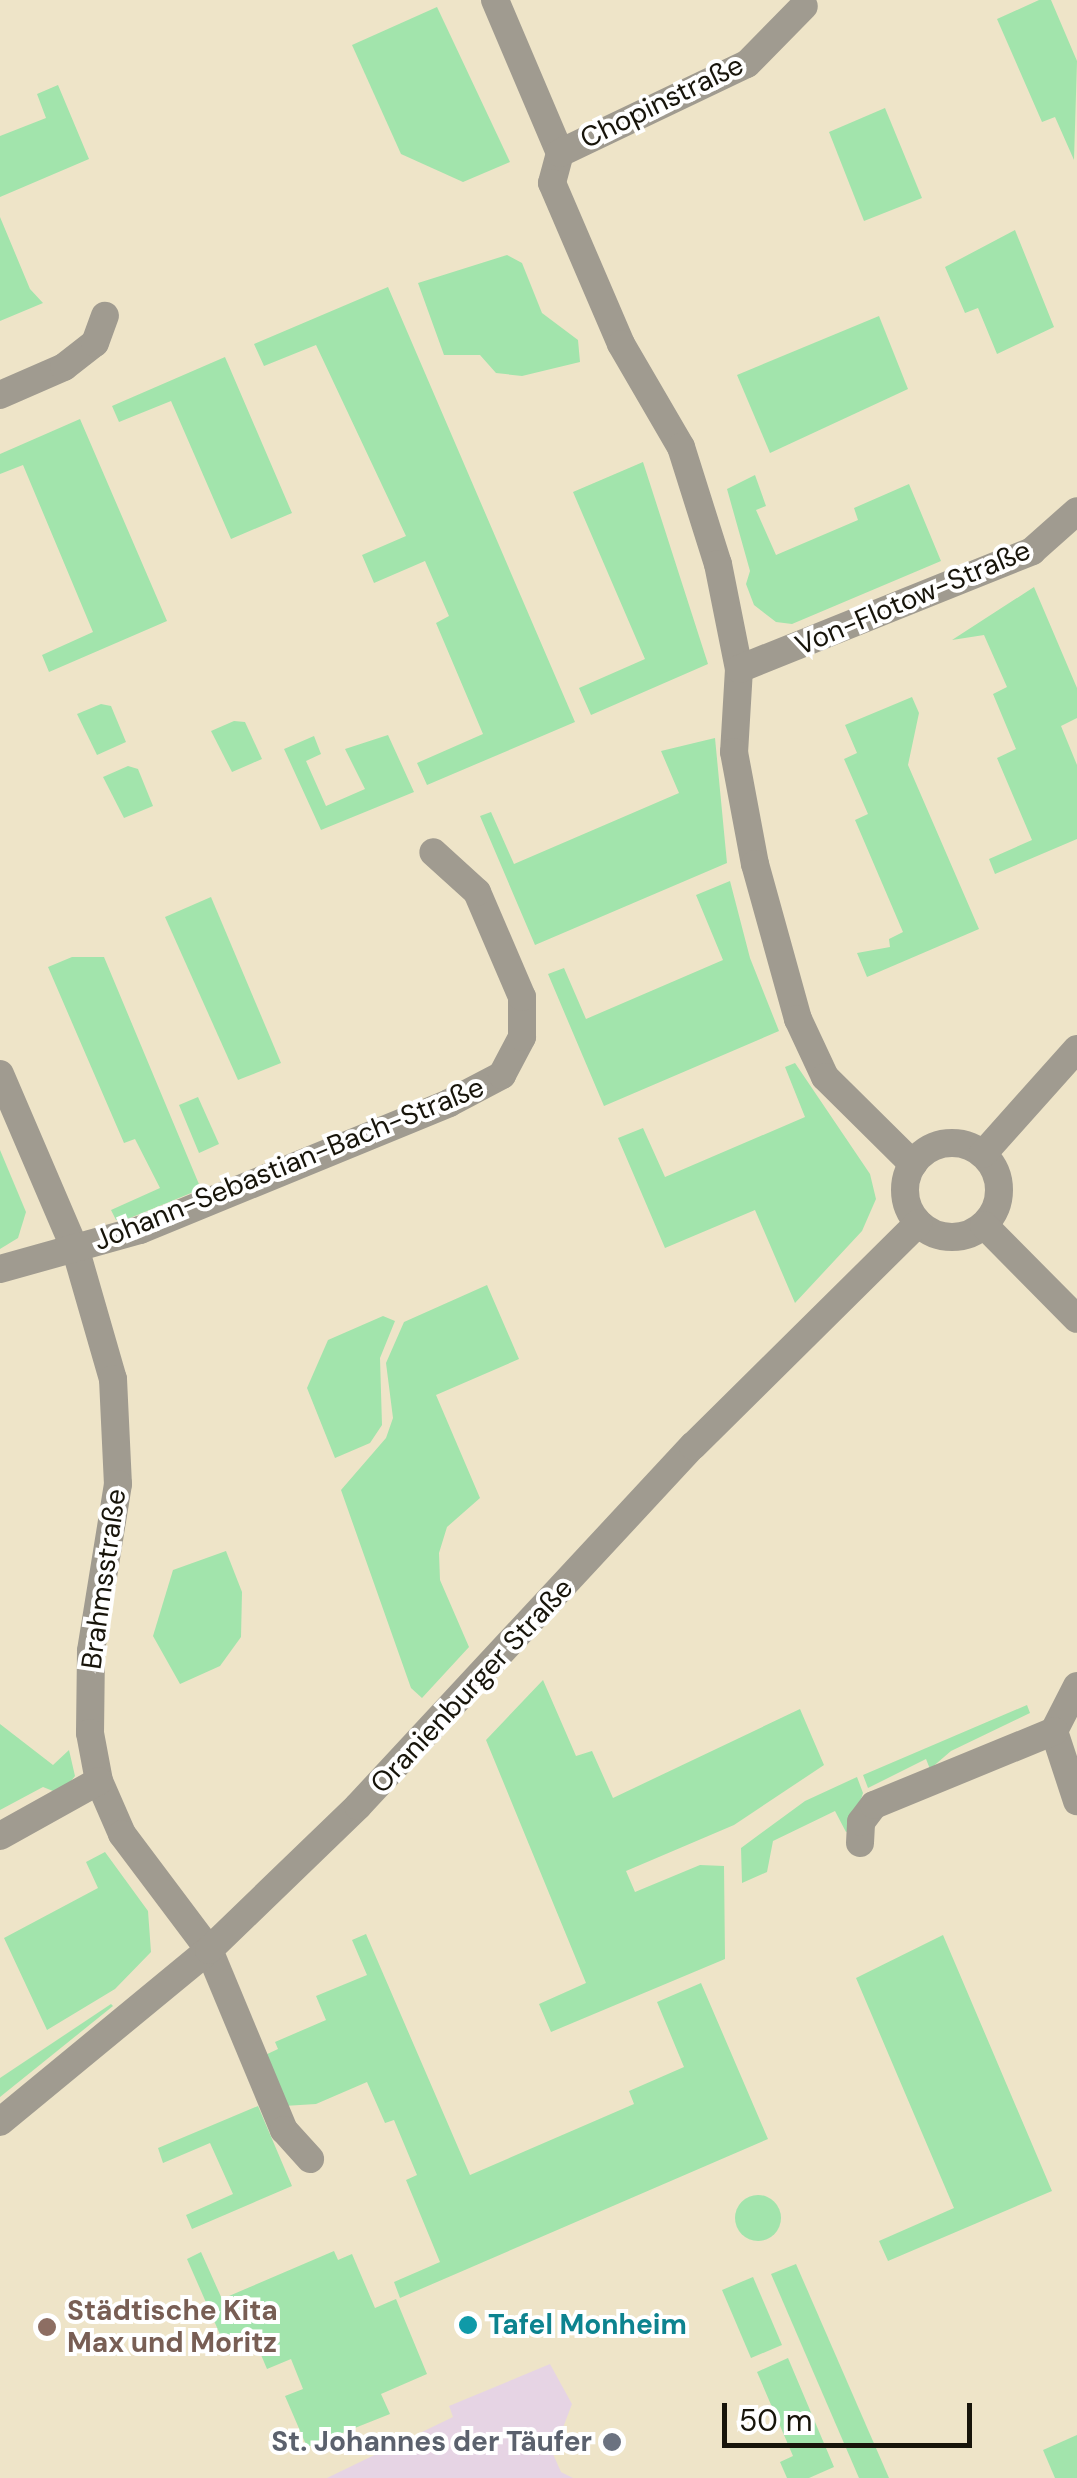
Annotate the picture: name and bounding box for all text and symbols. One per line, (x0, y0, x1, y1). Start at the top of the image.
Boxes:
street label: Chopinstraße (575, 48, 749, 156)
street label: Von-Flotow-Straße (790, 533, 1036, 663)
street label: Johann-Sebastian-Bach-Straße (89, 1070, 489, 1258)
street label: Brahmsstraße (75, 1487, 133, 1671)
street label: Oranienburger Straße (364, 1572, 580, 1800)
place label: Städtische Kita Max und Moritz (67, 2294, 278, 2360)
place label: Tafel Monheim (488, 2308, 687, 2342)
marker: Tafel Monheim (457, 2314, 479, 2336)
marker: Städtische Kita Max und Moritz (36, 2316, 58, 2338)
scale bar (727, 2383, 977, 2445)
text: 50 m (739, 2401, 813, 2440)
place label: St. Johannes der Täufer (271, 2425, 592, 2459)
marker: St. Johannes der Täufer (601, 2431, 623, 2453)

